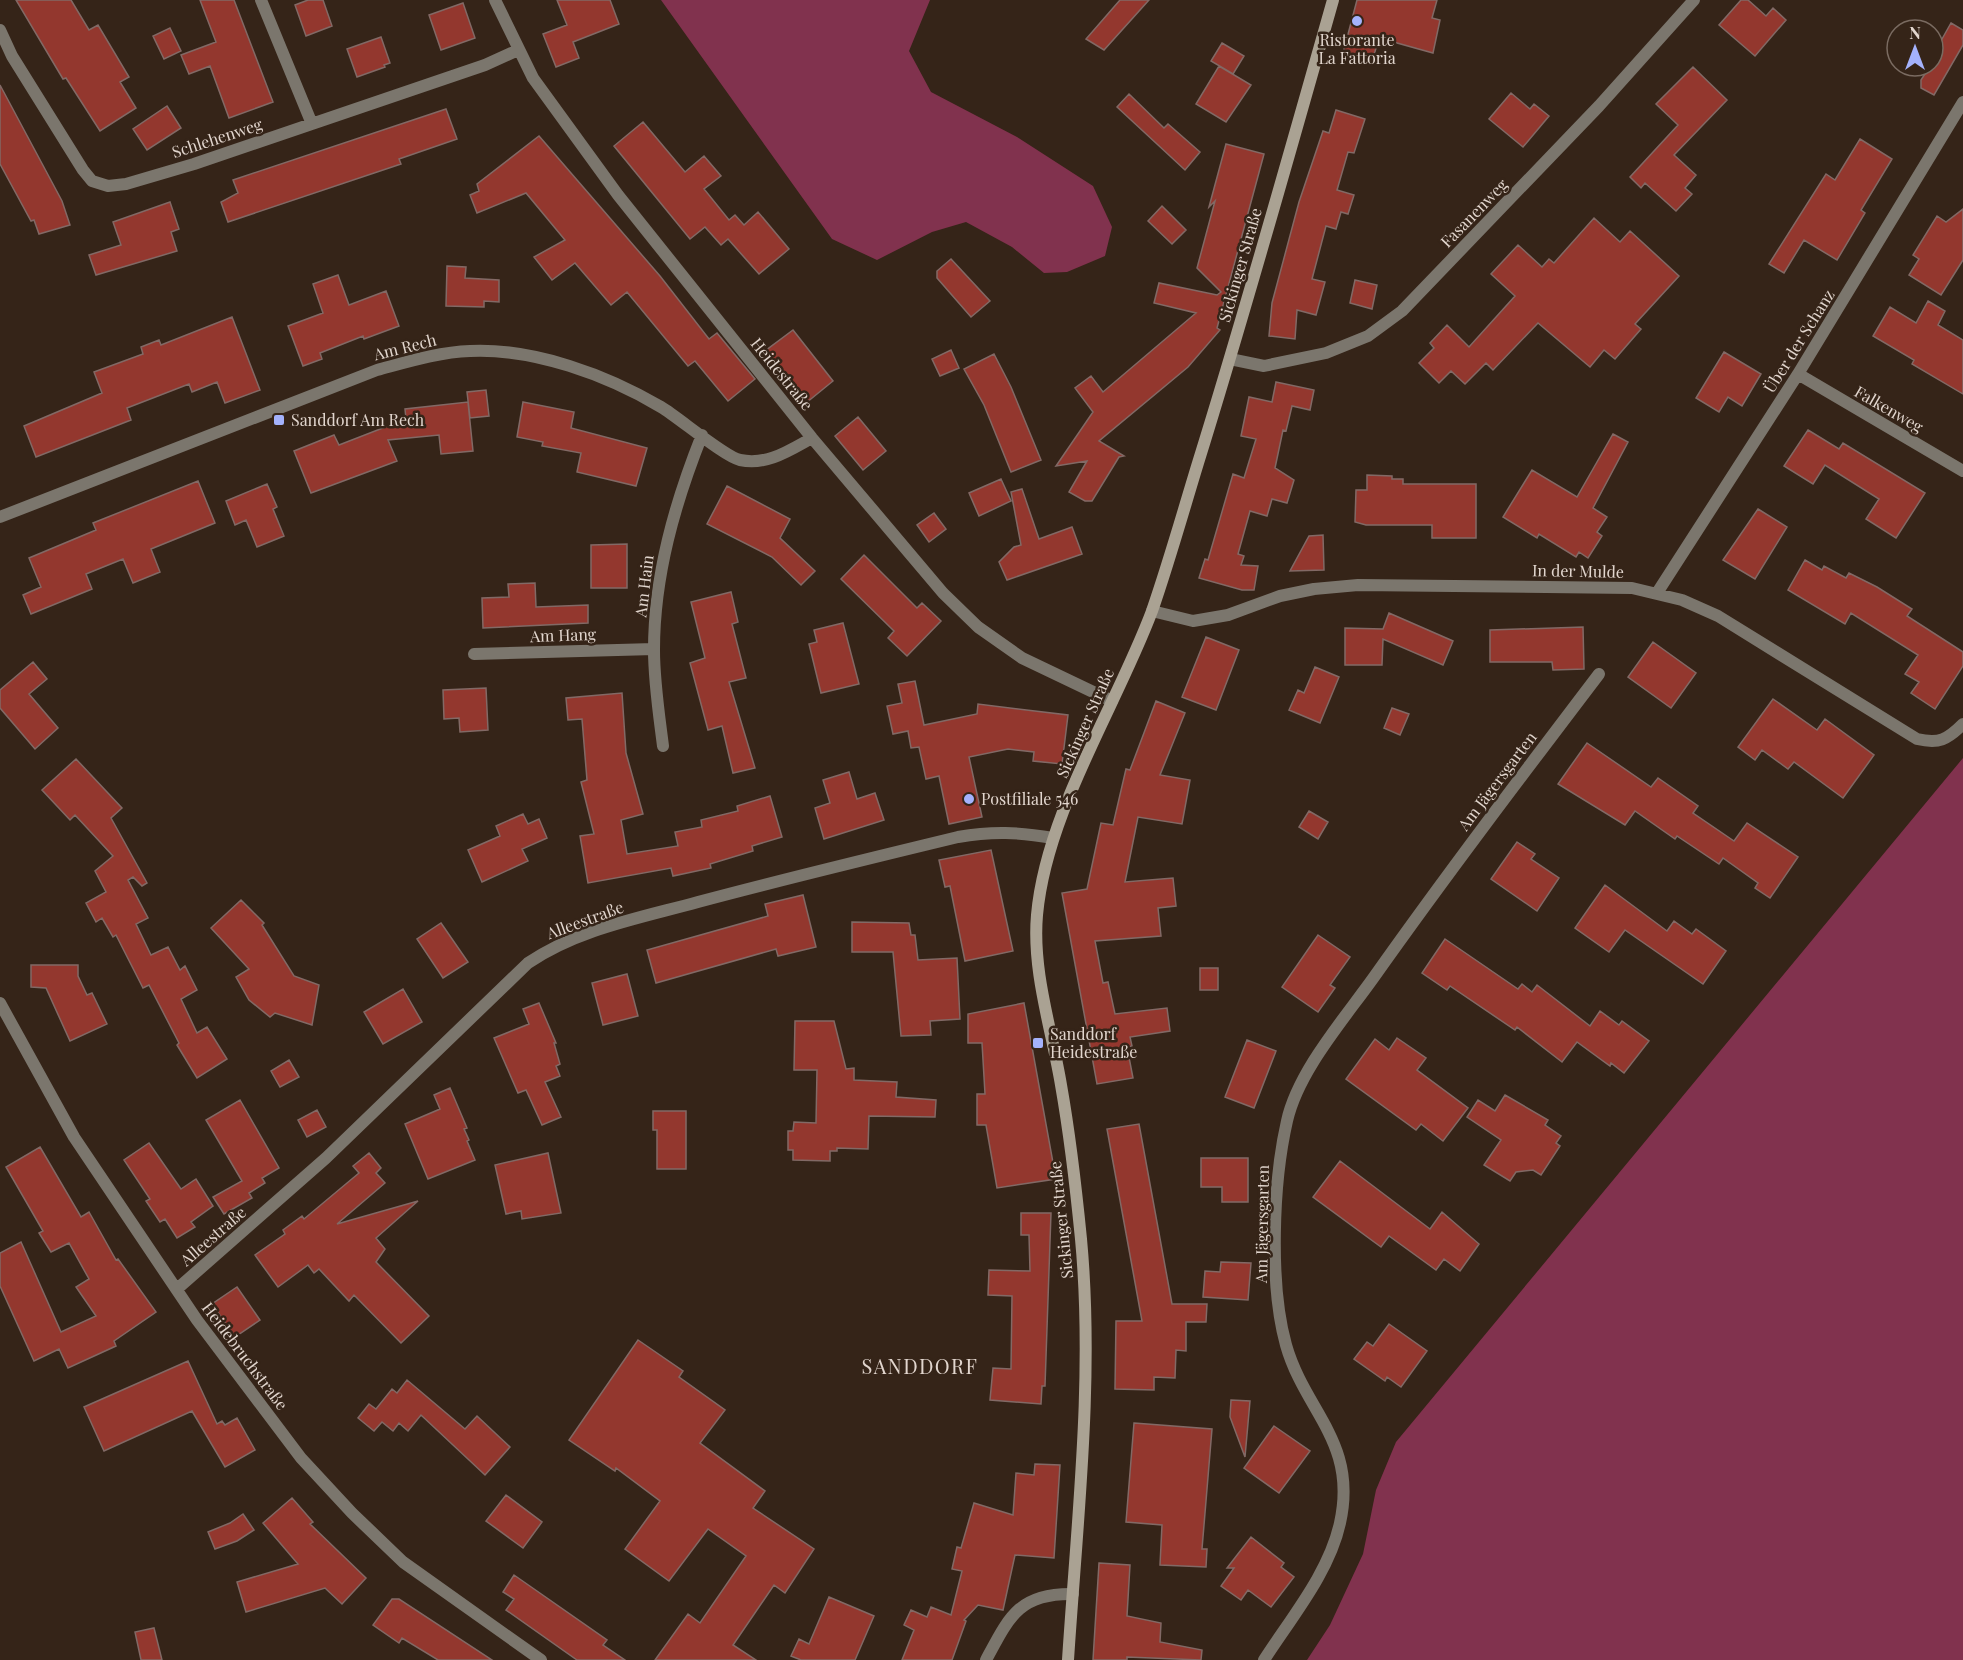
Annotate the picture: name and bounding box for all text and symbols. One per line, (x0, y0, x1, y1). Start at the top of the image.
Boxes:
marker: Ristorante La Fattoria (1350, 14, 1364, 28)
north arrow (1885, 18, 1945, 78)
text: N (1909, 22, 1921, 43)
place label: Ristorante La Fattoria (1318, 29, 1396, 68)
street label: Schlehenweg (169, 113, 265, 162)
street label: Fasanenweg (1436, 173, 1512, 252)
street label: Sickinger Straße (1213, 205, 1266, 324)
street label: Über der Schanz (1758, 285, 1839, 396)
street label: Am Rech (370, 328, 439, 365)
street label: Heidestraße (747, 333, 818, 414)
street label: Falkenweg (1851, 380, 1928, 437)
place label: Sanddorf Am Rech (291, 409, 425, 430)
marker: Sanddorf Am Rech (272, 413, 286, 427)
street label: Am Hain (629, 553, 658, 619)
street label: In der Mulde (1532, 559, 1624, 582)
street label: Am Hang (529, 623, 597, 646)
street label: Sickinger Straße (1051, 665, 1118, 781)
street label: Am Jägersgarten (1452, 727, 1541, 835)
place label: Postfiliale 546 (981, 788, 1078, 809)
marker: Postfiliale 546 (962, 792, 976, 806)
street label: Alleestraße (542, 896, 626, 944)
place label: Sanddorf Heidestraße (1050, 1023, 1137, 1062)
marker: Sanddorf Heidestraße (1031, 1036, 1045, 1050)
street label: Sickinger Straße (1044, 1160, 1077, 1280)
street label: Am Jägersgarten (1250, 1164, 1273, 1284)
street label: Alleestraße (175, 1201, 250, 1271)
street label: Heidebruchstraße (198, 1297, 293, 1414)
district label: SANDDORF (862, 1352, 978, 1379)

